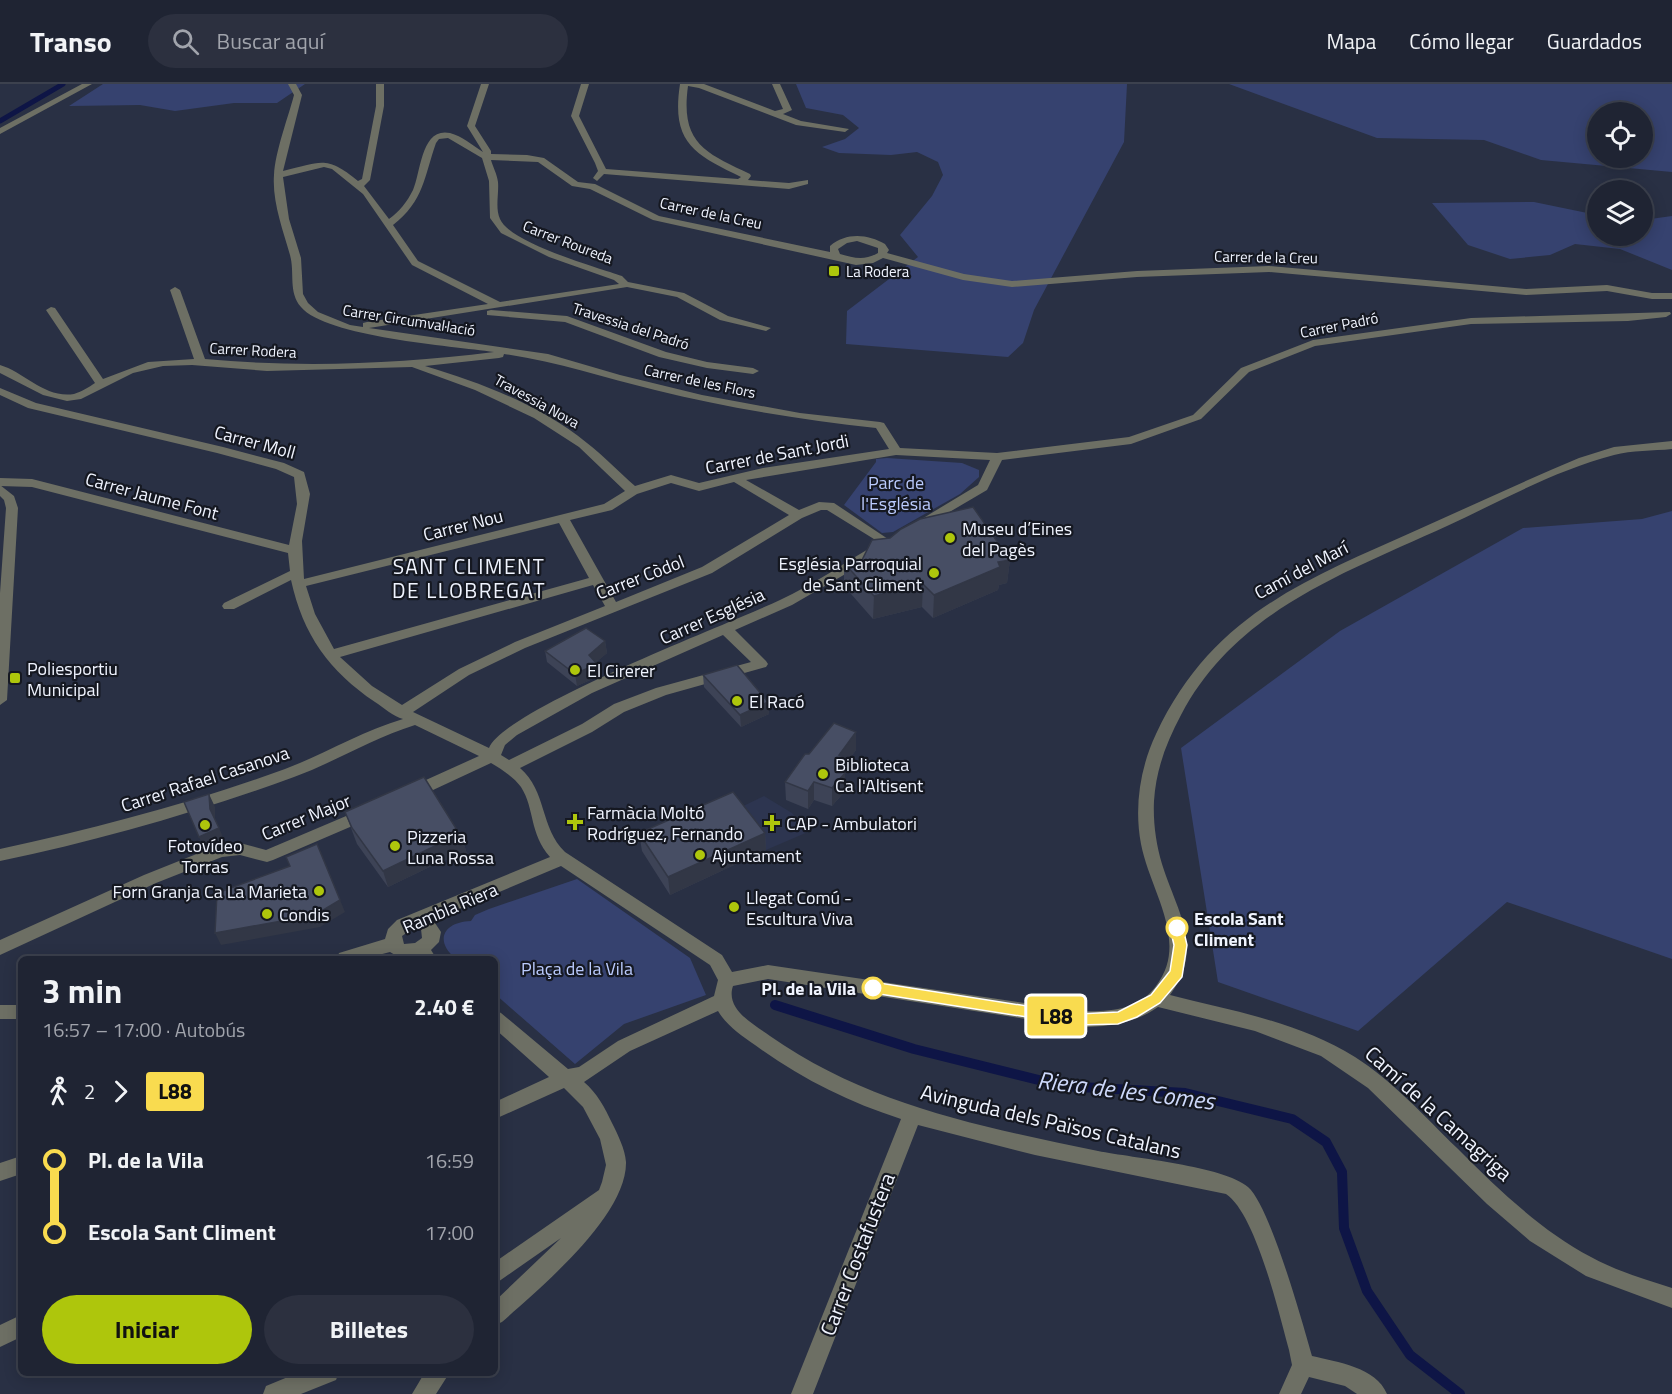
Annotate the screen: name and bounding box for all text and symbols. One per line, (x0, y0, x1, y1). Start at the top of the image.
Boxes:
search box (148, 14, 568, 68)
text: Transo (30, 20, 112, 63)
text: Buscar aquí (217, 24, 324, 58)
icon: search (169, 25, 202, 58)
text: Mapa (1327, 25, 1376, 57)
text: Cómo llegar (1409, 25, 1514, 57)
text: Guardados (1547, 25, 1642, 57)
map controls (1587, 102, 1653, 246)
button: locate (1587, 102, 1653, 168)
button: layers (1587, 180, 1653, 246)
street label: Carrer de la Creu (658, 191, 764, 235)
street label: Carrer Roureda (520, 214, 617, 270)
street label: Carrer de la Creu (1214, 245, 1318, 269)
place label: La Rodera (846, 260, 910, 283)
marker: La Rodera (827, 264, 841, 278)
street label: Travessia del Padró (570, 296, 692, 356)
street label: Carrer Circumval·lació (341, 298, 477, 342)
street label: Carrer Padró (1298, 306, 1380, 344)
street label: Carrer Rodera (209, 336, 298, 364)
street label: Carrer de les Flors (642, 358, 758, 404)
street label: Travessia Nova (490, 368, 584, 434)
street label: Carrer Moll (211, 418, 299, 466)
street label: Carrer de Sant Jordi (703, 427, 851, 481)
street label: Carrer Jaume Font (82, 465, 222, 527)
park label: Parc de l'Església (861, 469, 931, 517)
street label: Carrer Nou (420, 502, 506, 548)
place label: Museu d’Eines del Pagès (962, 515, 1072, 563)
marker: Museu d’Eines del Pagès (943, 531, 957, 545)
street label: Camí del Marí (1249, 533, 1355, 606)
street label: Carrer Còdol (592, 548, 688, 606)
district label: SANT CLIMENT DE LLOBREGAT (392, 550, 546, 606)
place label: Església Parroquial de Sant Climent (778, 550, 923, 598)
marker: Església Parroquial de Sant Climent (927, 566, 941, 580)
street label: Carrer Església (655, 581, 769, 651)
place label: Poliesportiu Municipal (27, 655, 118, 703)
place label: El Cirerer (587, 657, 655, 684)
marker: El Cirerer (568, 663, 582, 677)
marker: Poliesportiu Municipal (8, 671, 22, 685)
place label: El Racó (749, 688, 804, 715)
marker: El Racó (730, 694, 744, 708)
street label: Carrer Rafael Casanova (117, 739, 293, 819)
place label: Biblioteca Ca l'Altisent (835, 751, 924, 799)
marker: Biblioteca Ca l'Altisent (816, 767, 830, 781)
street label: Carrer Major (257, 787, 355, 847)
place label: Farmàcia Moltó Rodríguez, Fernando (587, 799, 743, 847)
place label: CAP - Ambulatori (786, 810, 917, 837)
marker: CAP - Ambulatori (763, 814, 781, 832)
marker: Farmàcia Moltó Rodríguez, Fernando (568, 815, 582, 829)
marker: Fotovídeo Torras (198, 818, 212, 832)
place label: Pizzeria Luna Rossa (407, 823, 494, 871)
place label: Fotovídeo Torras (168, 832, 242, 880)
marker: Pizzeria Luna Rossa (388, 839, 402, 853)
place label: Ajuntament (712, 842, 802, 869)
marker: Ajuntament (693, 848, 707, 862)
street label: Rambla Riera (398, 876, 502, 940)
place label: Forn Granja Ca La Marieta (113, 878, 307, 905)
marker: Forn Granja Ca La Marieta (312, 884, 326, 898)
place label: Llegat Comú - Escultura Viva (746, 884, 853, 932)
marker: Llegat Comú - Escultura Viva (727, 900, 741, 914)
place label: Condis (279, 901, 330, 928)
place label: Escola Sant Climent (1194, 905, 1284, 953)
marker: Condis (260, 907, 274, 921)
marker: Escola Sant Climent (1166, 917, 1188, 939)
park label: Plaça de la Vila (521, 955, 633, 982)
text: 3 min (42, 966, 122, 1016)
place label: Pl. de la Vila (761, 975, 856, 1002)
marker: Pl. de la Vila (862, 977, 884, 999)
text: 2.40 € (414, 990, 474, 1024)
line badge: L88 (1022, 996, 1090, 1036)
text: L88 (1039, 1000, 1073, 1032)
text: 16:57 – 17:00 · Autobús (42, 1014, 245, 1045)
street label: Camí de la Camagriga (1358, 1038, 1520, 1188)
water label: Riera de les Comes (1035, 1061, 1218, 1119)
icon: walk (42, 1075, 75, 1108)
icon: forward (104, 1075, 137, 1108)
text: L88 (158, 1075, 192, 1107)
street label: Avinguda dels Països Catalans (918, 1075, 1184, 1167)
text: 2 (84, 1076, 95, 1107)
text: Pl. de la Vila (88, 1143, 204, 1177)
text: 16:59 (425, 1145, 474, 1176)
street label: Carrer Costafustera (811, 1167, 903, 1340)
text: Escola Sant Climent (88, 1215, 276, 1249)
text: 17:00 (425, 1217, 474, 1248)
button: Iniciar (42, 1295, 252, 1364)
button: Billetes (264, 1295, 474, 1364)

